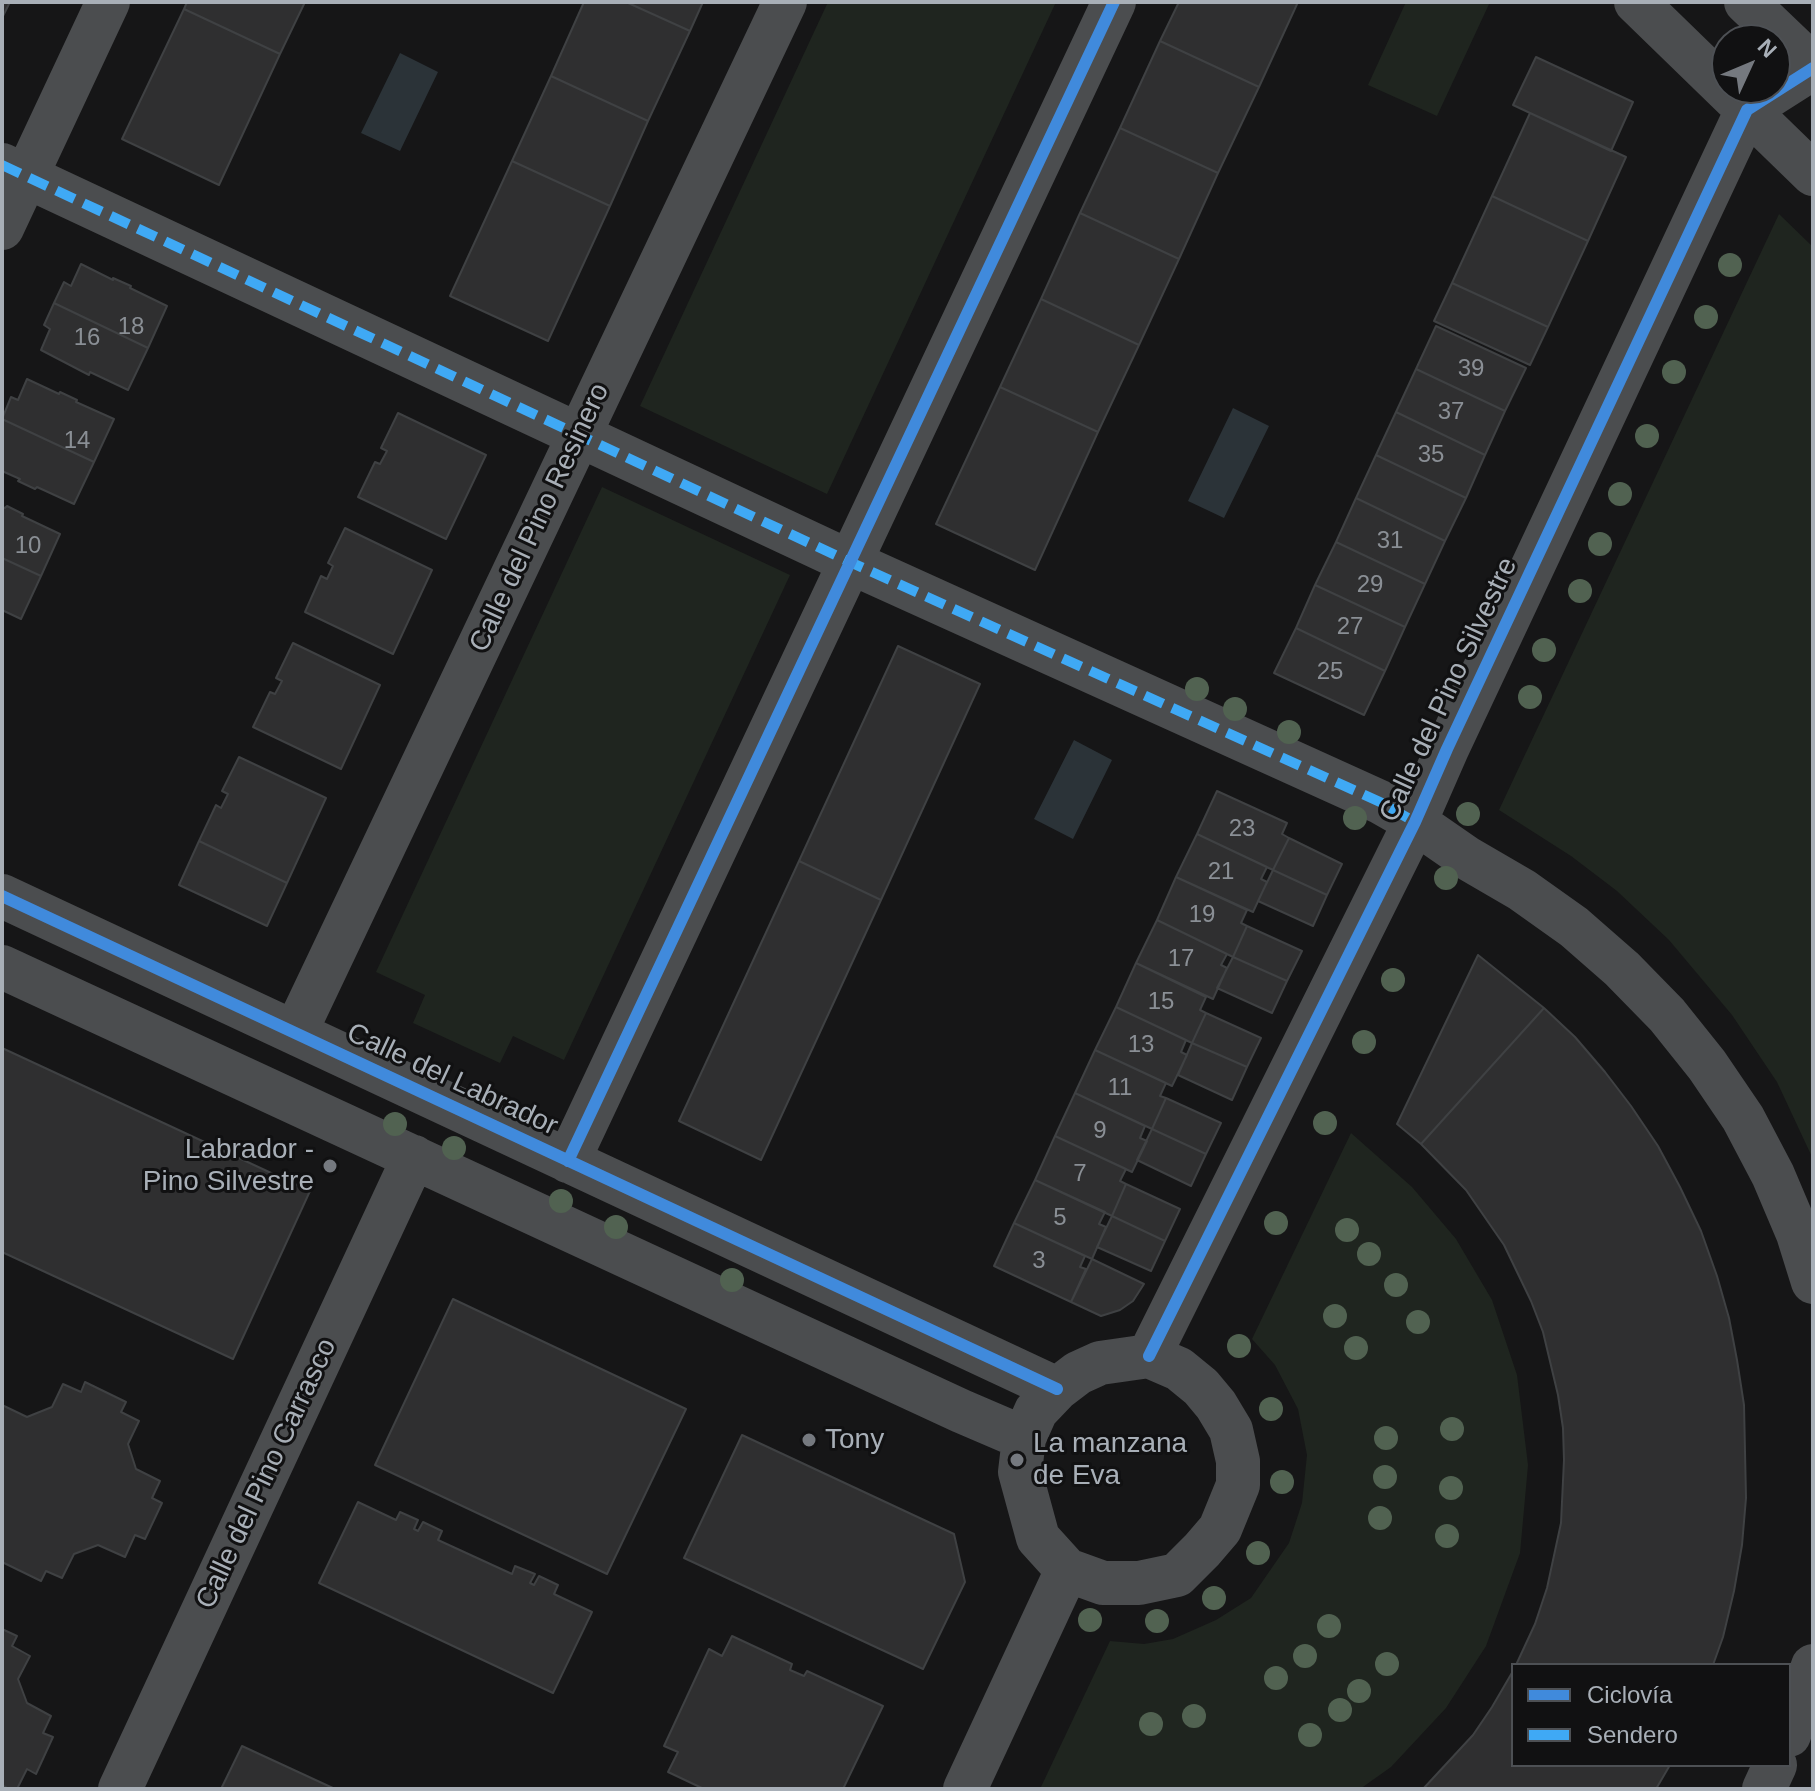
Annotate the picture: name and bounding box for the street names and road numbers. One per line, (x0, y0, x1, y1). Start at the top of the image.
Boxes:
street label: Calle del Pino Resinero (463, 378, 617, 658)
street label: Calle del Pino Silvestre (1373, 552, 1525, 828)
street label: Calle del Labrador (341, 1016, 563, 1144)
street label: Calle del Pino Carrasco (190, 1334, 344, 1614)

